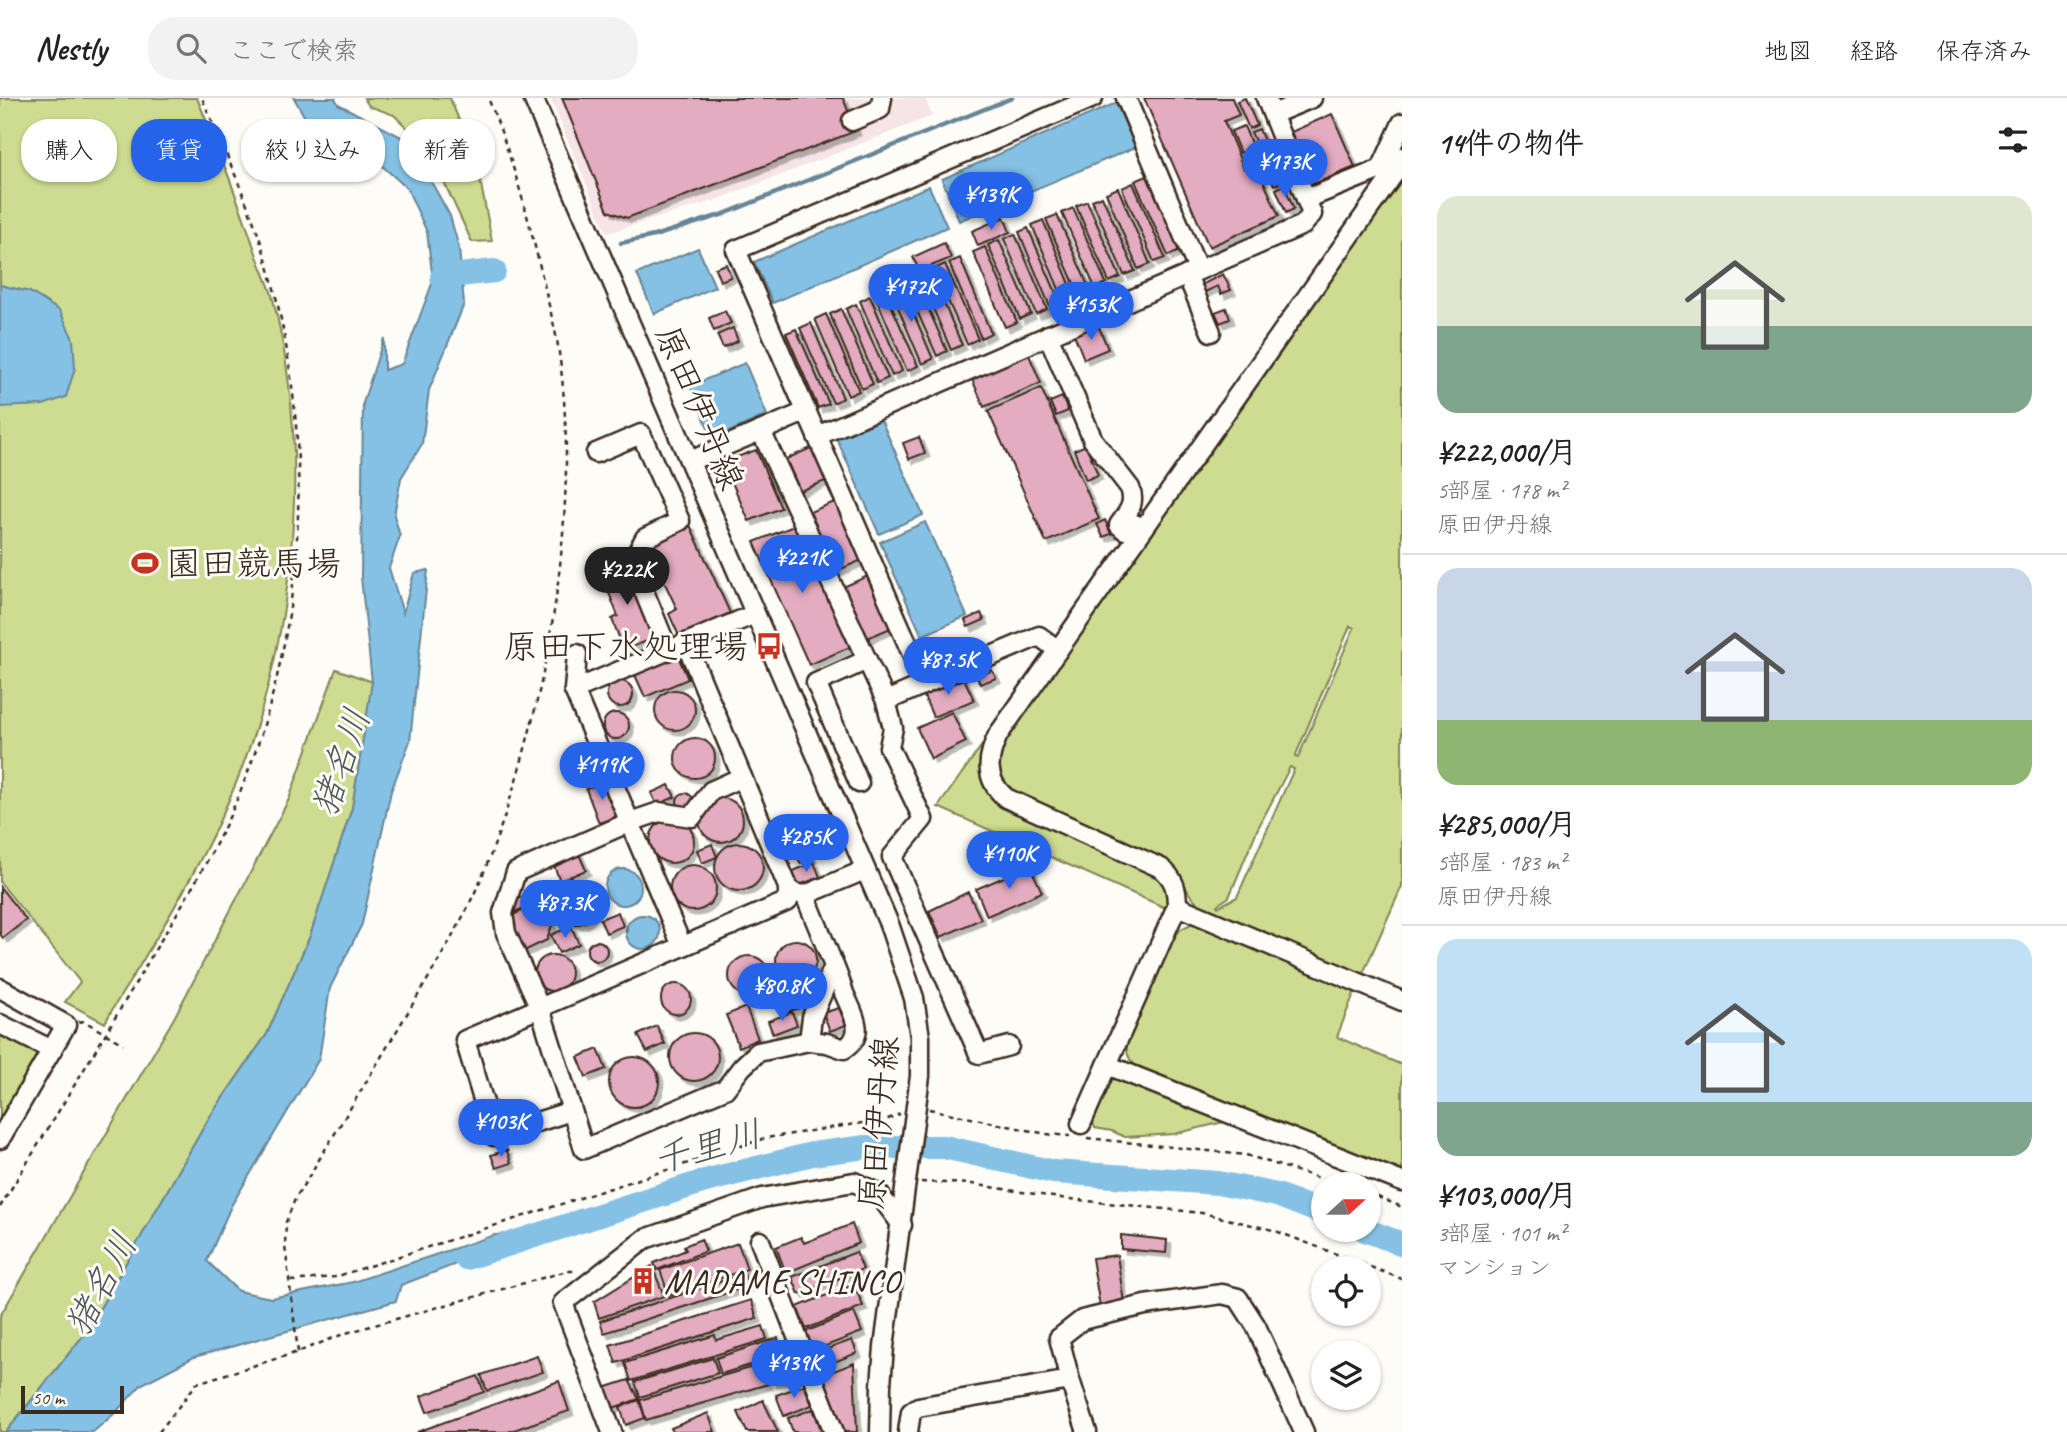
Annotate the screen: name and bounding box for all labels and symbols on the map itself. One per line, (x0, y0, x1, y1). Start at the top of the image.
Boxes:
pin: ¥173K (1236, 140, 1334, 199)
pin: ¥139K (942, 172, 1040, 232)
pin: ¥172K (862, 264, 960, 324)
pin: ¥153K (1042, 282, 1140, 342)
street label: 原田伊丹線 (645, 318, 754, 497)
pin: ¥221K (753, 536, 851, 595)
place label: 園田競馬場 (166, 541, 341, 586)
pin: ¥222K (578, 547, 676, 607)
sports icon: 園田競馬場 (130, 548, 160, 578)
place label: 原田下水処理場 (503, 624, 748, 669)
bus stop icon: 原田下水処理場 (754, 631, 784, 661)
pin: ¥87.5K (891, 638, 1005, 697)
water label: 猪名川 (300, 702, 381, 822)
pin: ¥119K (553, 742, 651, 802)
pin: ¥285K (757, 814, 855, 874)
pin: ¥110K (960, 832, 1058, 891)
pin: ¥87.3K (508, 880, 622, 940)
pin: ¥80.8K (725, 964, 839, 1023)
street label: 原田伊丹線 (848, 1034, 909, 1212)
pin: ¥103K (452, 1100, 550, 1159)
water label: 千里川 (647, 1109, 767, 1184)
north arrow (1311, 1172, 1381, 1242)
water label: 猪名川 (54, 1224, 147, 1344)
place label: MADAME SHINCO (664, 1259, 903, 1304)
building icon: MADAME SHINCO (628, 1266, 658, 1296)
pin: ¥139K (745, 1340, 843, 1400)
scale bar (21, 1383, 124, 1415)

